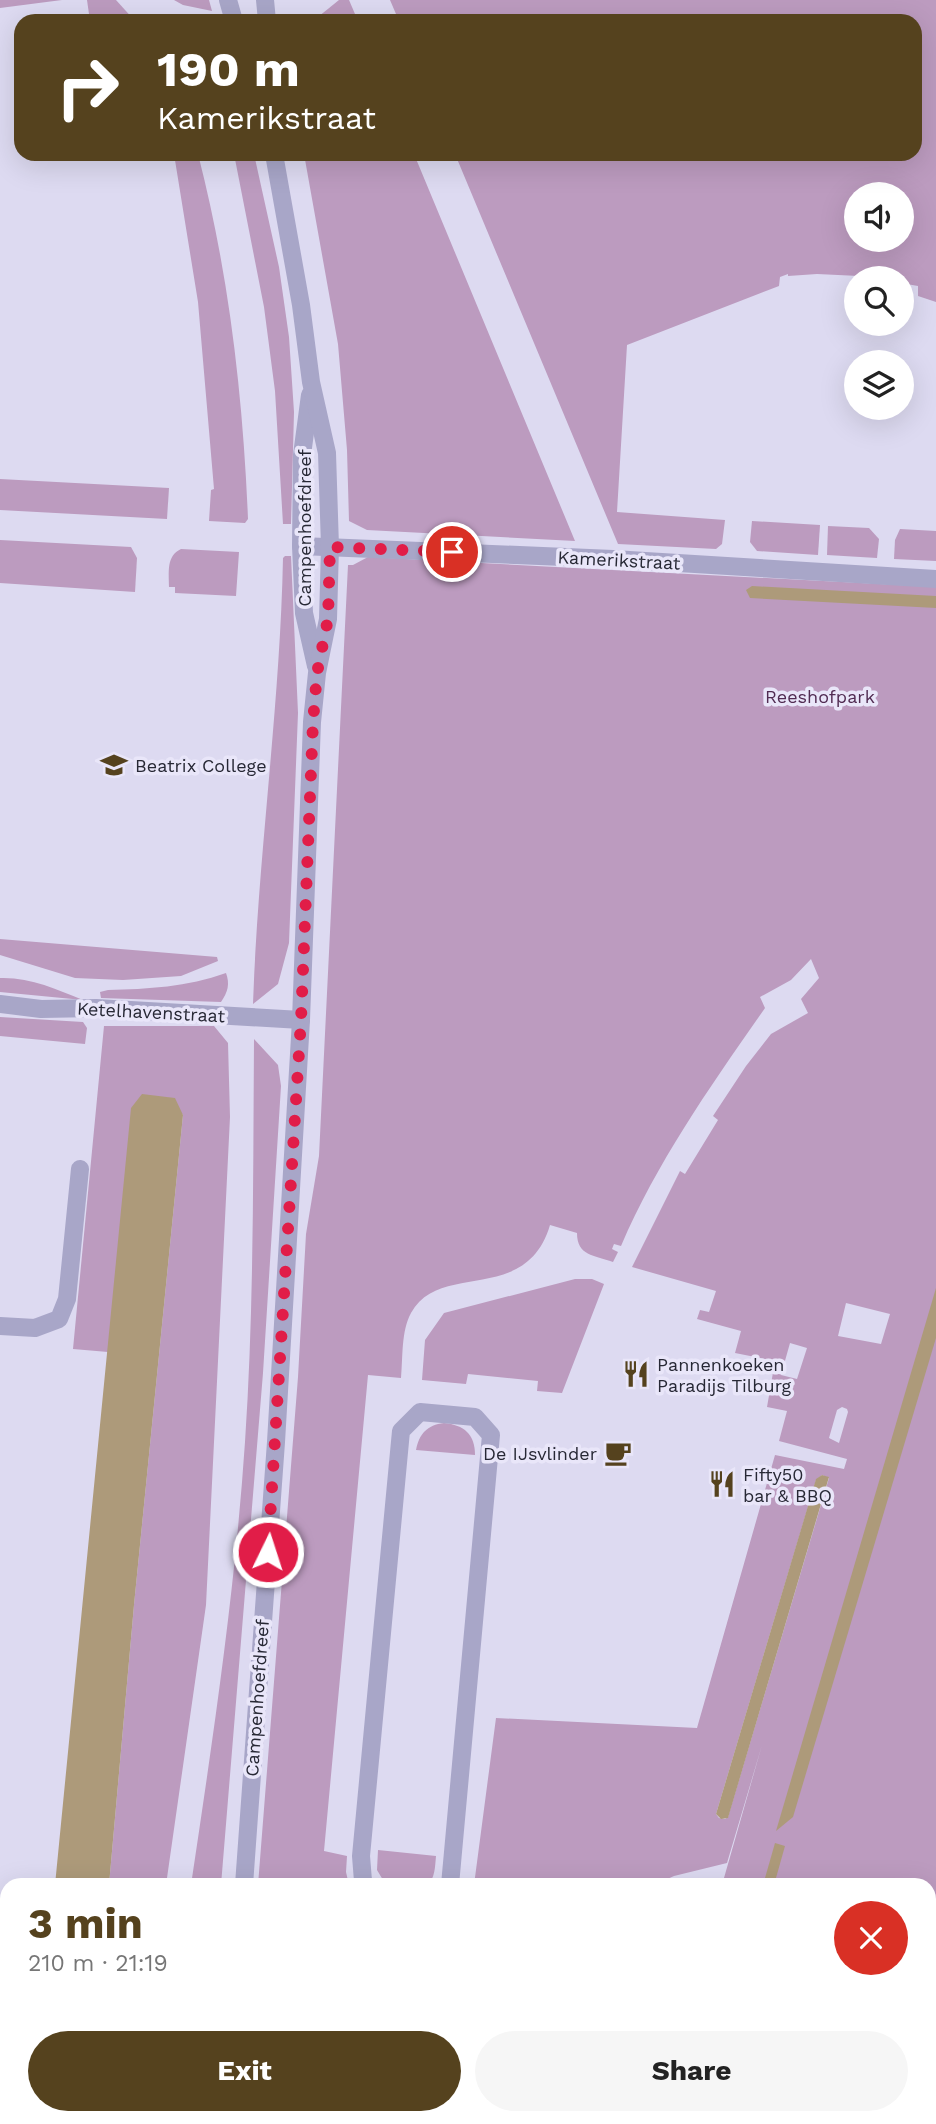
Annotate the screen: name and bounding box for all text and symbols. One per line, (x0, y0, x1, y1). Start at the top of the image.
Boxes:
text: 190 m (157, 40, 300, 98)
icon: right (42, 42, 133, 133)
text: Kamerikstraat (157, 99, 376, 137)
map controls (844, 182, 914, 420)
button: sound (844, 182, 914, 252)
button: search (844, 266, 914, 336)
button: layers (844, 350, 914, 420)
street label: Campenhoefdreef (294, 449, 315, 607)
pin (422, 522, 482, 582)
icon: arrive (433, 533, 471, 571)
street label: Kamerikstraat (557, 546, 681, 574)
park label: Reeshofpark (765, 686, 875, 707)
school or university icon: Beatrix College (99, 750, 129, 780)
place label: Beatrix College (135, 755, 267, 776)
street label: Ketelhavenstraat (76, 998, 226, 1026)
place label: Pannenkoeken Paradijs Tilburg (657, 1354, 792, 1396)
restaurant icon: Pannenkoeken Paradijs Tilburg (621, 1359, 651, 1389)
cafe icon: De IJsvlinder (603, 1438, 633, 1468)
place label: De IJsvlinder (483, 1443, 597, 1464)
place label: Fifty50 bar & BBQ (743, 1464, 832, 1506)
restaurant icon: Fifty50 bar & BBQ (707, 1469, 737, 1499)
position arrow (231, 1515, 305, 1589)
street label: Campenhoefdreef (241, 1619, 273, 1777)
text: 3 min (28, 1899, 143, 1948)
button: close (834, 1901, 908, 1975)
text: 210 m · 21:19 (28, 1950, 168, 1977)
button: Exit (28, 2031, 461, 2111)
button: Share (475, 2031, 908, 2111)

